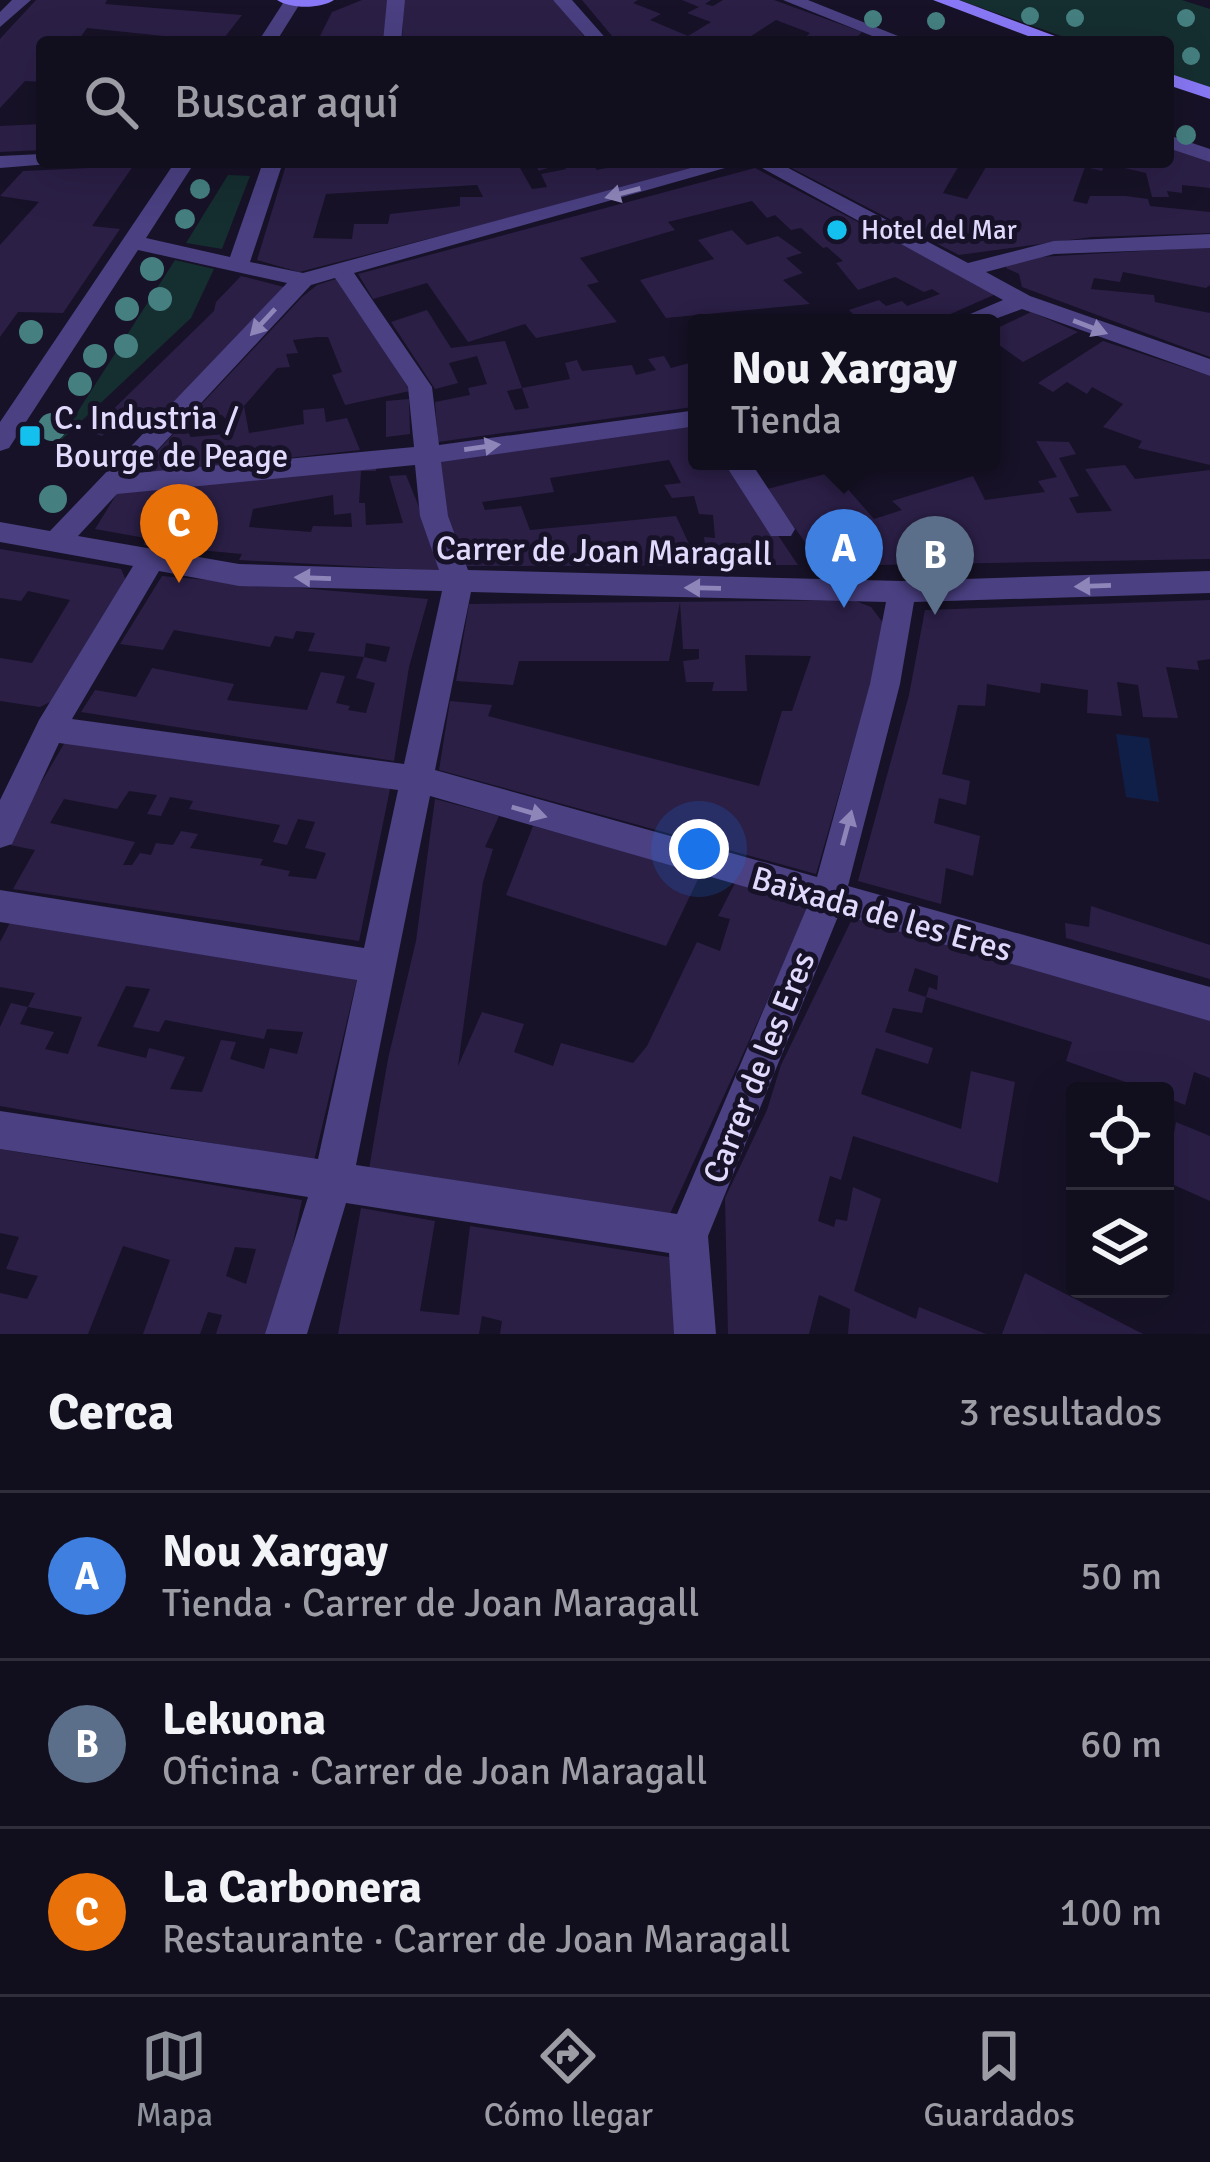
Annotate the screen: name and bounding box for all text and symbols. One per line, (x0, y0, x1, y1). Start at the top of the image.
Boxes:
search box (36, 36, 1174, 168)
icon: search (78, 69, 144, 135)
text: Buscar aquí (174, 75, 399, 130)
one-way arrow (604, 184, 641, 203)
place label: Hotel del Mar (861, 214, 1017, 247)
marker: Hotel del Mar (824, 217, 850, 243)
one-way arrow (249, 308, 277, 337)
popup (688, 314, 1000, 470)
one-way arrow (1073, 318, 1109, 337)
text: Nou Xargay (731, 341, 957, 396)
text: Tienda (731, 396, 842, 444)
place label: C. Industria / Bourge de Peage (54, 398, 288, 477)
marker: C. Industria / Bourge de Peage (17, 423, 43, 449)
one-way arrow (464, 437, 501, 456)
pin: C (140, 484, 218, 583)
pin: A (805, 509, 883, 608)
pin: B (896, 516, 974, 615)
street label: Carrer de Joan Maragall (435, 528, 772, 575)
one-way arrow (293, 568, 331, 587)
one-way arrow (1073, 576, 1111, 595)
one-way arrow (683, 579, 721, 598)
one-way arrow (512, 804, 548, 822)
one-way arrow (838, 809, 857, 846)
your location (669, 819, 729, 879)
street label: Baixada de les Eres (747, 858, 1016, 971)
street label: Carrer de les Eres (694, 946, 824, 1189)
map controls (1066, 1082, 1174, 1298)
button: locate (1066, 1082, 1174, 1190)
button: layers (1066, 1190, 1174, 1298)
text: Cerca (48, 1381, 174, 1444)
text: 3 resultados (959, 1388, 1162, 1436)
text: Nou Xargay (162, 1524, 388, 1579)
text: A (75, 1552, 99, 1600)
text: 50 m (1080, 1552, 1162, 1600)
text: Tienda · Carrer de Joan Maragall (162, 1579, 699, 1627)
text: Lekuona (162, 1692, 326, 1747)
text: B (75, 1720, 99, 1768)
text: 60 m (1080, 1720, 1162, 1768)
text: Oficina · Carrer de Joan Maragall (162, 1747, 707, 1795)
text: La Carbonera (162, 1860, 422, 1915)
text: C (75, 1888, 99, 1936)
text: 100 m (1059, 1888, 1162, 1936)
text: Restaurante · Carrer de Joan Maragall (162, 1915, 791, 1963)
tab: Mapa (135, 2023, 213, 2136)
tab: Cómo llegar (484, 2023, 653, 2136)
tab: Guardados (924, 2023, 1075, 2136)

